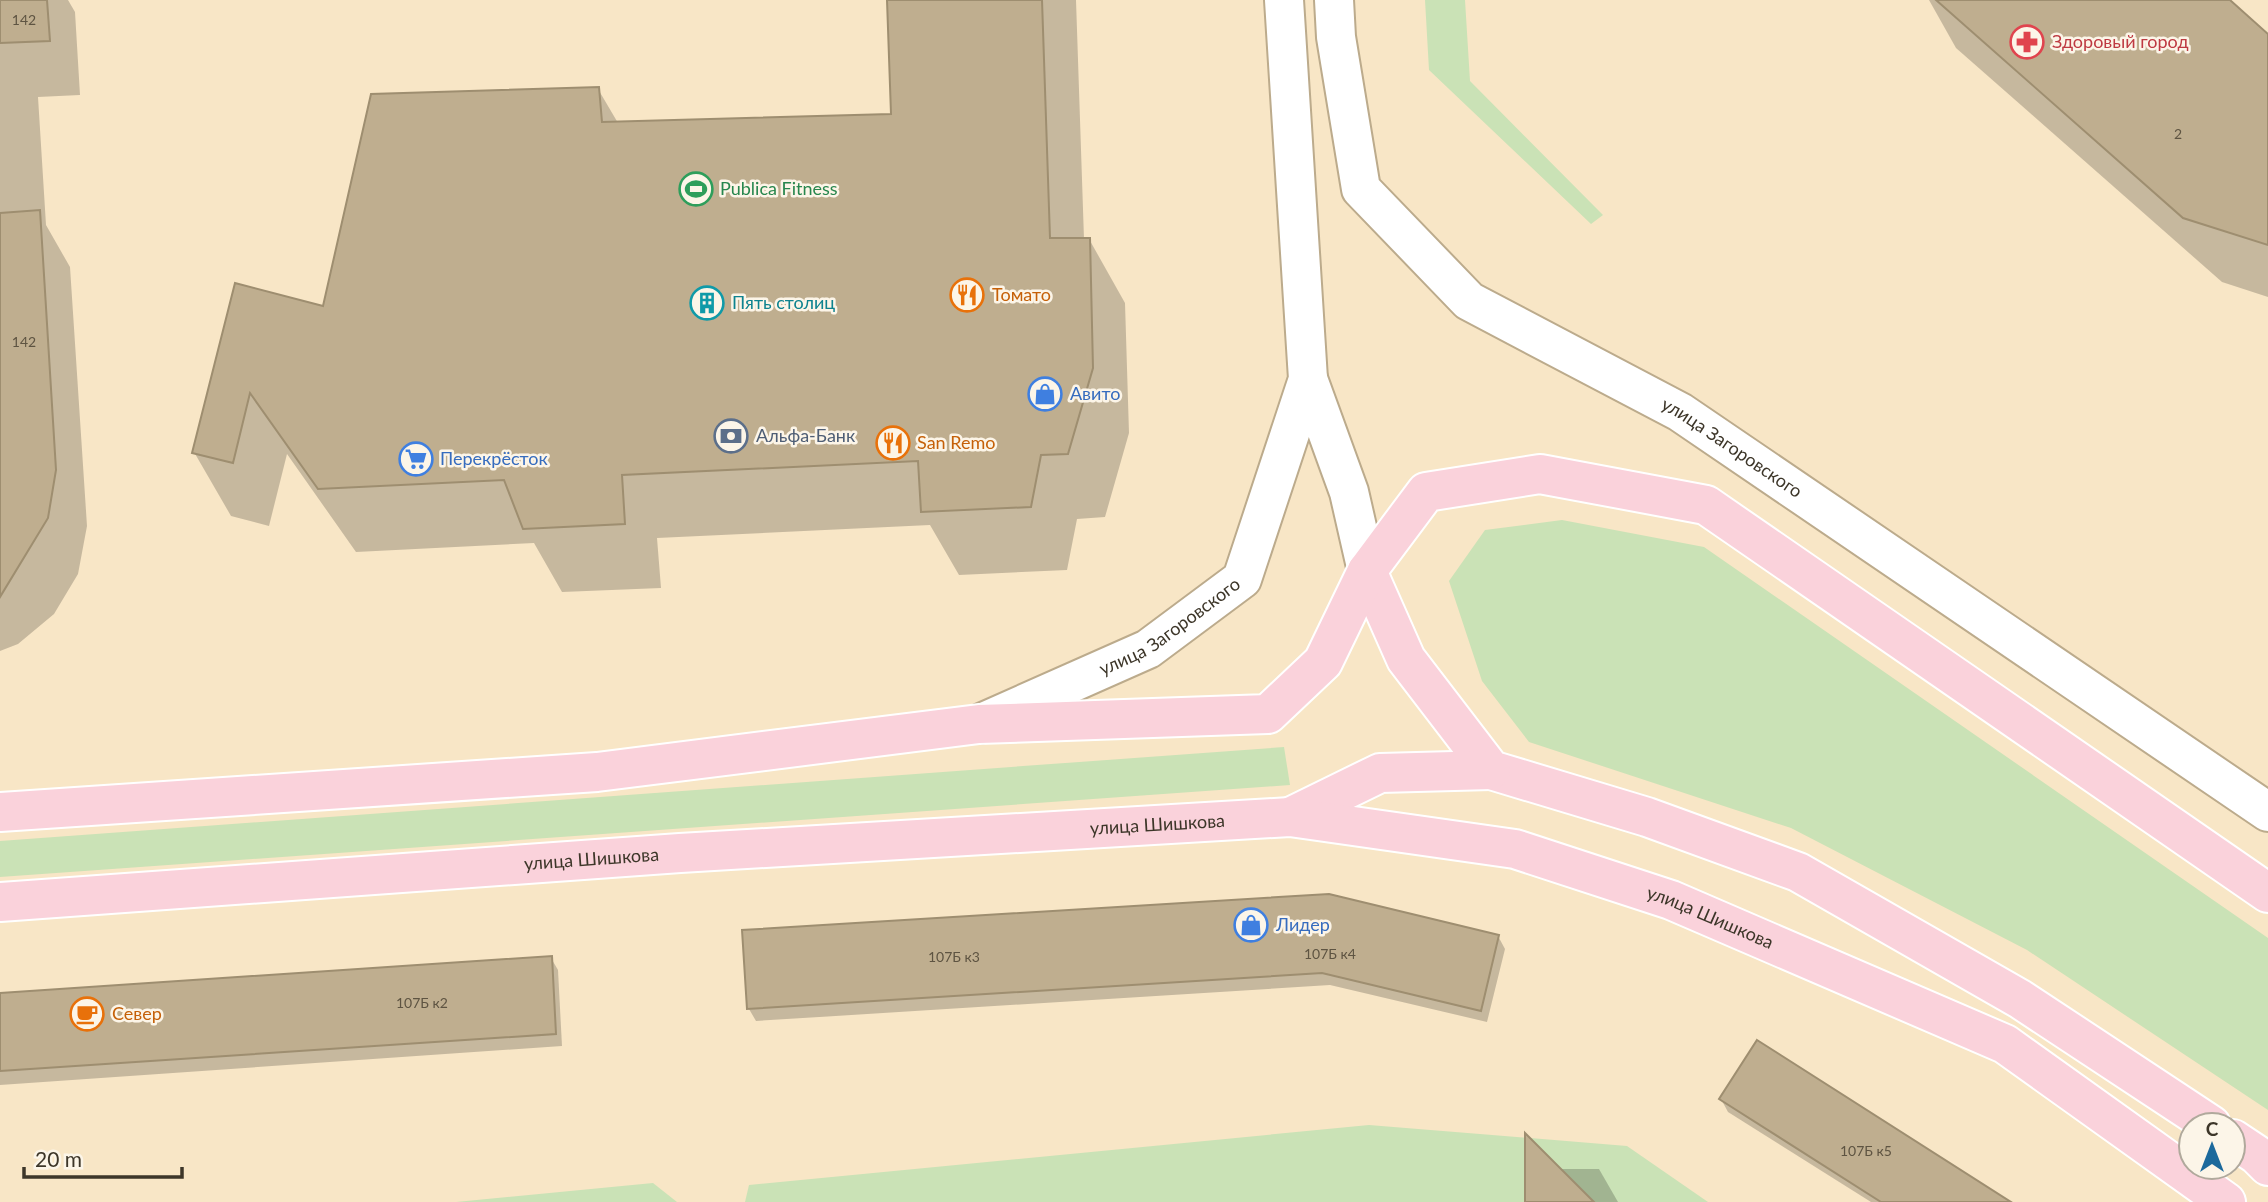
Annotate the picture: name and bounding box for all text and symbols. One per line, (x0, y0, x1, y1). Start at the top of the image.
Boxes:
house number: 142 (12, 11, 36, 28)
pharmacy icon: Здоровый город (2008, 23, 2046, 61)
place label: Здоровый город (2052, 30, 2189, 52)
house number: 2 (2174, 125, 2182, 142)
sports icon: Publica Fitness (677, 170, 715, 208)
place label: Publica Fitness (720, 177, 838, 199)
restaurant icon: Томато (948, 276, 986, 314)
place label: Томато (992, 283, 1051, 305)
building icon: Пять столиц (688, 284, 726, 322)
place label: Пять столиц (732, 291, 835, 313)
house number: 142 (12, 333, 36, 350)
shop icon: Авито (1026, 375, 1064, 413)
place label: Авито (1070, 382, 1120, 404)
street label: улица Загоровского (1658, 392, 1807, 502)
bank icon: Альфа-Банк (712, 417, 750, 455)
place label: Альфа-Банк (756, 424, 856, 446)
restaurant icon: San Remo (874, 424, 912, 462)
place label: San Remo (917, 431, 995, 453)
supermarket icon: Перекрёсток (397, 440, 435, 478)
place label: Перекрёсток (440, 447, 548, 469)
street label: улица Загоровского (1095, 572, 1244, 679)
street label: улица Шишкова (1089, 809, 1226, 839)
street label: улица Шишкова (523, 843, 660, 874)
street label: улица Шишкова (1644, 881, 1777, 953)
shop icon: Лидер (1232, 906, 1270, 944)
place label: Лидер (1275, 913, 1330, 935)
house number: 107Б к4 (1304, 945, 1356, 962)
house number: 107Б к3 (928, 948, 980, 965)
house number: 107Б к2 (396, 994, 448, 1011)
cafe icon: Север (68, 995, 106, 1033)
place label: Север (112, 1002, 162, 1024)
north arrow (2177, 1111, 2247, 1181)
text: С (2206, 1117, 2219, 1140)
scale bar (24, 1136, 182, 1180)
house number: 107Б к5 (1840, 1142, 1892, 1159)
text: 20 m (35, 1146, 82, 1171)

